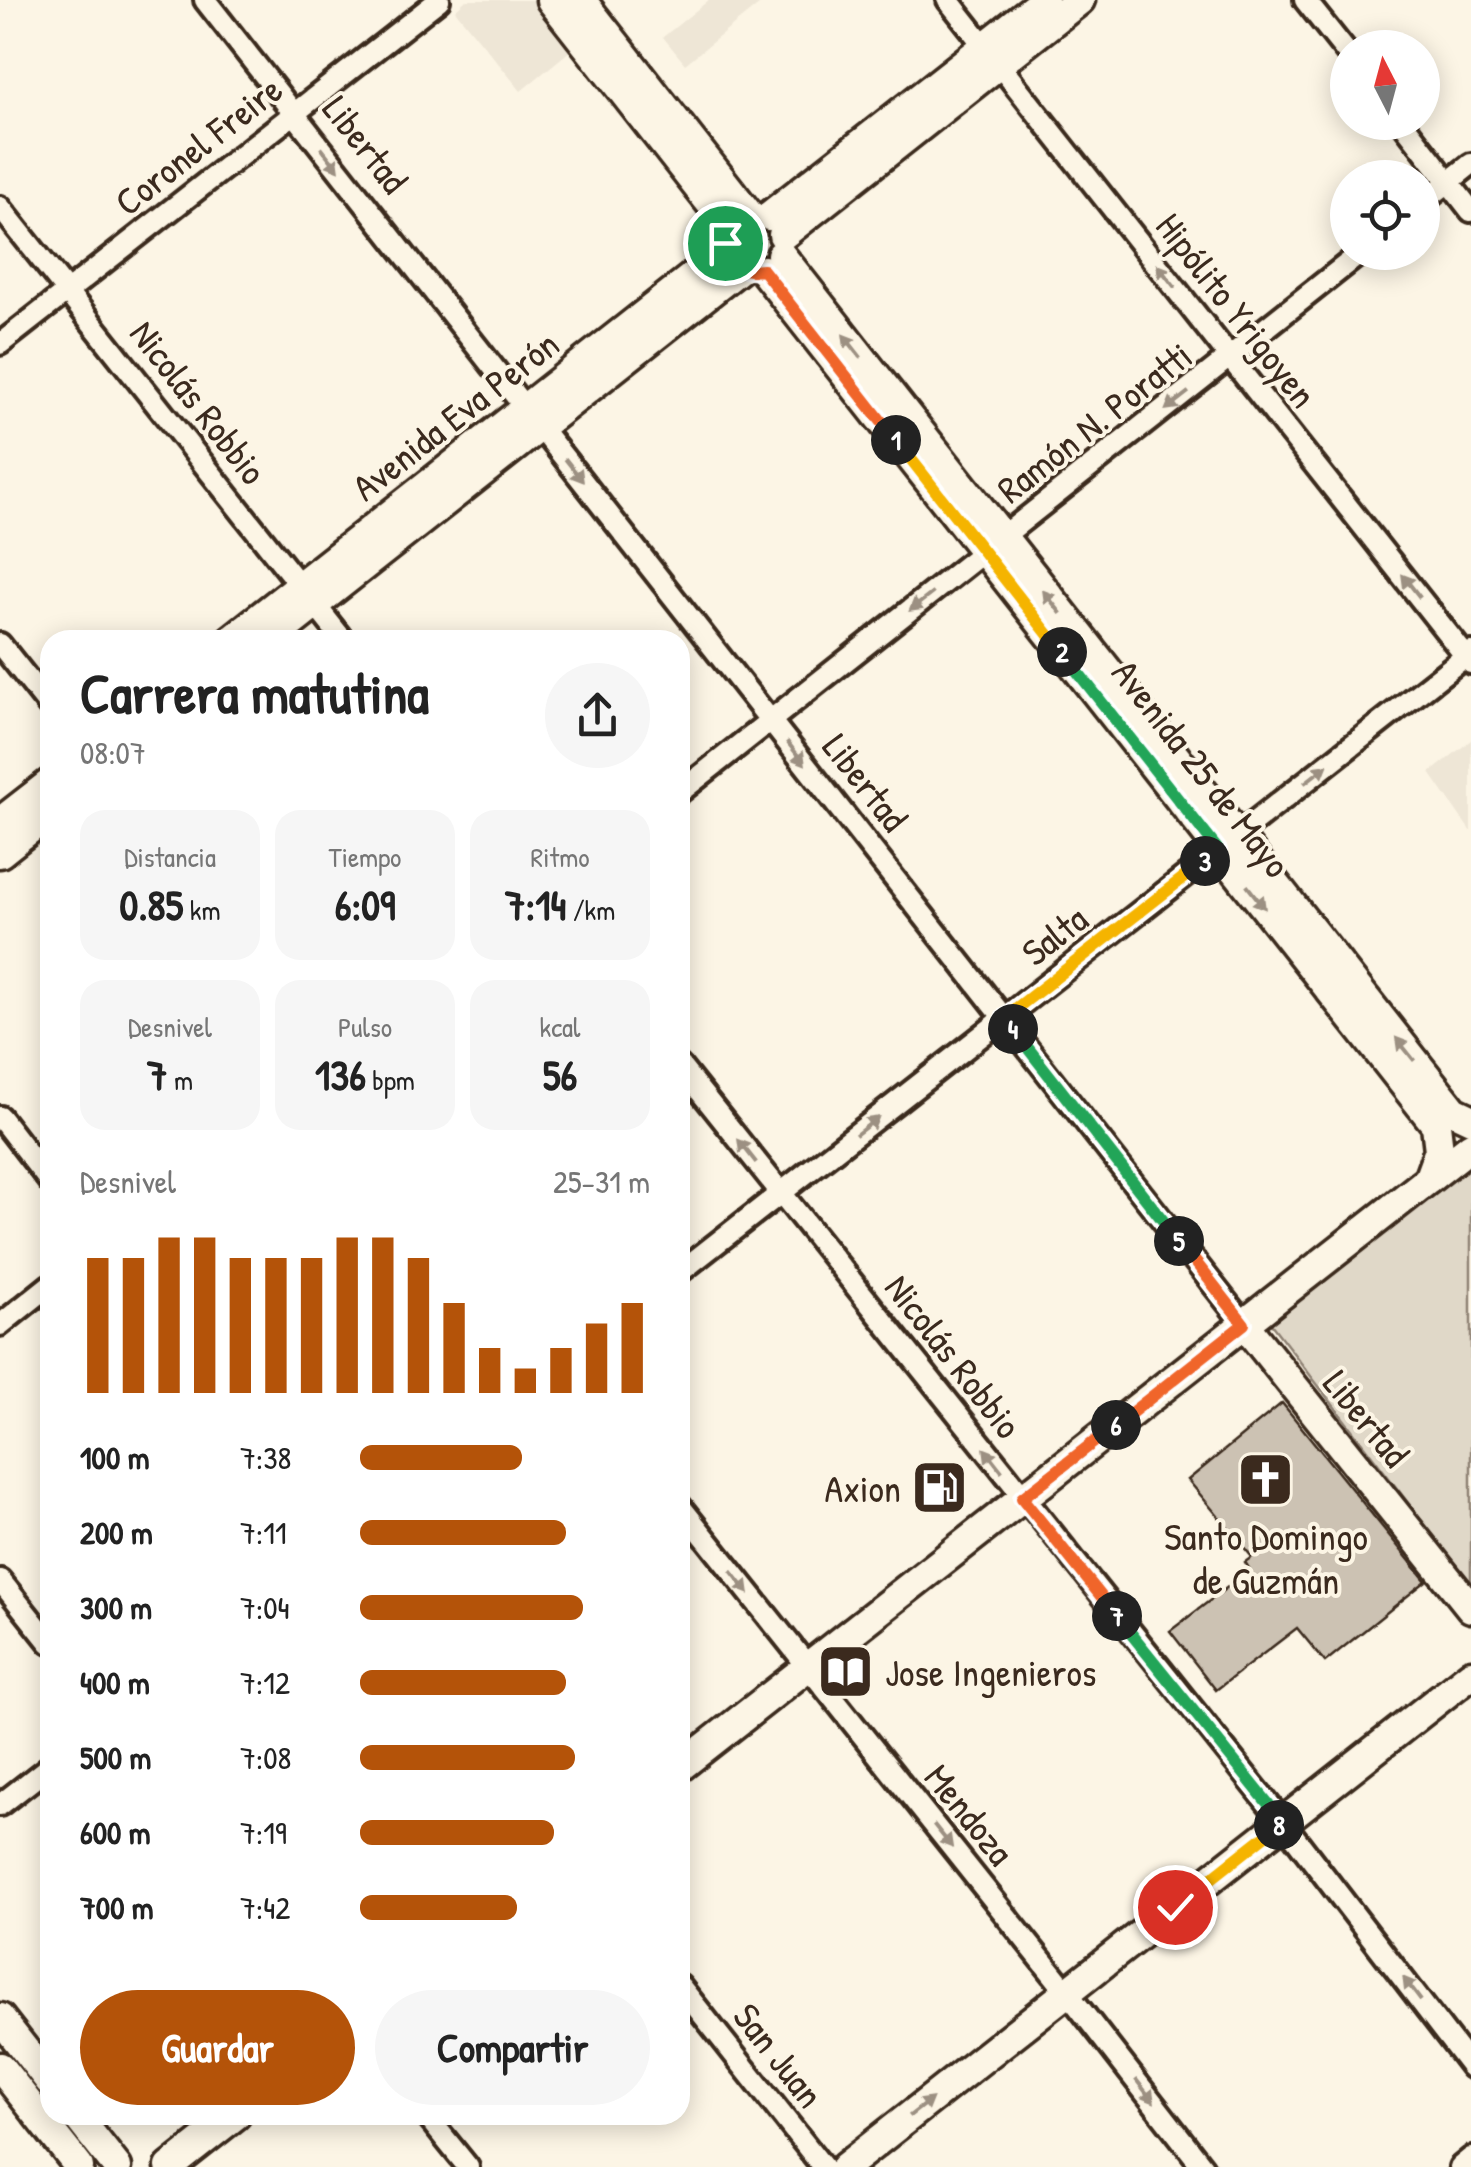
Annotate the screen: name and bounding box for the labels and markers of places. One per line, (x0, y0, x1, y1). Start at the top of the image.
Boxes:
pin (683, 201, 768, 286)
pin: 1 (871, 415, 921, 465)
pin: 2 (1037, 627, 1087, 677)
pin: 3 (1180, 836, 1230, 886)
pin: 4 (988, 1004, 1038, 1054)
pin: 5 (1154, 1216, 1204, 1266)
pin: 6 (1091, 1400, 1141, 1450)
church icon: Santo Domingo de Guzmán (1236, 1449, 1296, 1509)
fuel station icon: Axion (910, 1458, 970, 1518)
place label: Axion (824, 1462, 901, 1514)
place label: Santo Domingo de Guzmán (1164, 1510, 1368, 1606)
pin: 7 (1092, 1591, 1142, 1641)
library icon: Jose Ingenieros (816, 1642, 876, 1702)
place label: Jose Ingenieros (885, 1646, 1096, 1698)
pin: 8 (1254, 1800, 1304, 1850)
pin (1133, 1865, 1218, 1950)

